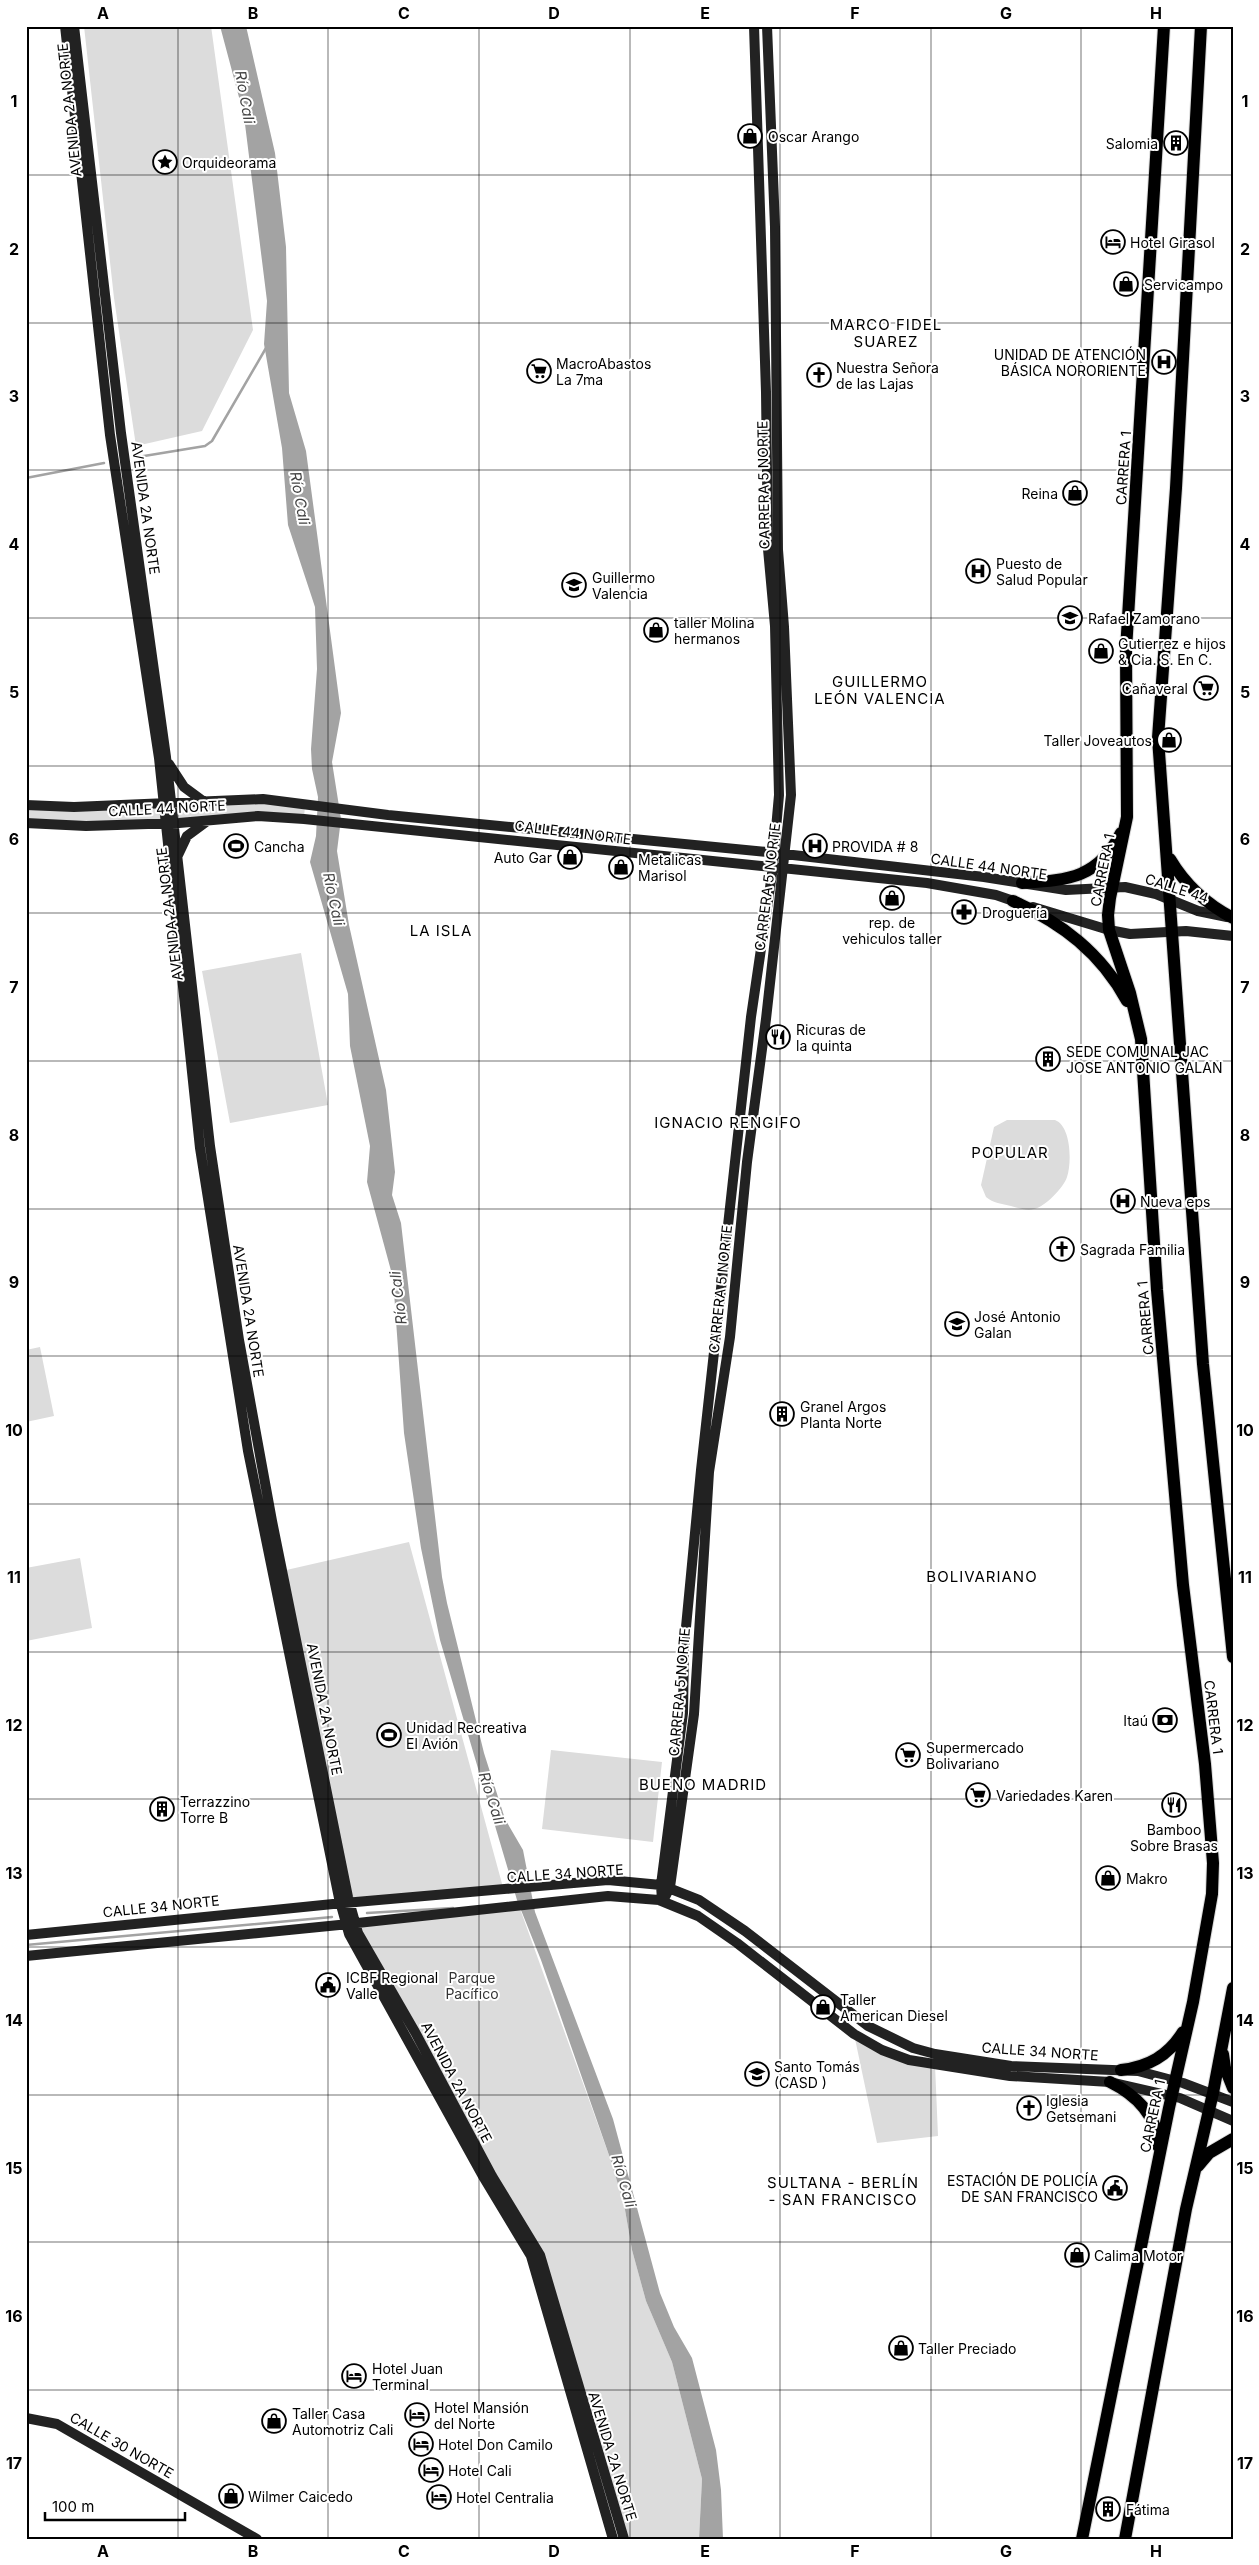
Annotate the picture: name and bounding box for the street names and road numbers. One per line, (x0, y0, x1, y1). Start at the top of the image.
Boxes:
street label: AVENIDA 2A NORTE (54, 42, 84, 178)
street label: CARRERA 5 NORTE (753, 420, 773, 550)
street label: CARRERA 1 (1112, 430, 1134, 506)
street label: AVENIDA 2A NORTE (128, 440, 164, 576)
street label: CALLE 44 NORTE (108, 796, 226, 820)
street label: CALLE 44 NORTE (514, 816, 632, 848)
street label: CARRERA 5 NORTE (751, 822, 783, 952)
street label: CARRERA 1 (1087, 832, 1117, 908)
street label: AVENIDA 2A NORTE (152, 846, 186, 982)
street label: CALLE 44 NORTE (930, 849, 1048, 883)
street label: CALLE 44 (1143, 870, 1211, 906)
street label: CARRERA 5 NORTE (705, 1224, 735, 1354)
street label: AVENIDA 2A NORTE (230, 1243, 268, 1379)
street label: CARRERA 1 (1133, 1280, 1157, 1356)
street label: CARRERA 5 NORTE (665, 1627, 693, 1757)
street label: AVENIDA 2A NORTE (304, 1642, 346, 1776)
street label: CARRERA 1 (1201, 1679, 1227, 1755)
street label: CALLE 34 NORTE (506, 1860, 624, 1886)
street label: CALLE 34 NORTE (102, 1891, 220, 1921)
street label: AVENIDA 2A NORTE (418, 2019, 496, 2145)
street label: CALLE 34 NORTE (981, 2038, 1099, 2064)
street label: CARRERA 1 (1136, 2078, 1168, 2154)
street label: AVENIDA 2A NORTE (585, 2389, 641, 2523)
street label: CALLE 30 NORTE (67, 2408, 177, 2482)

